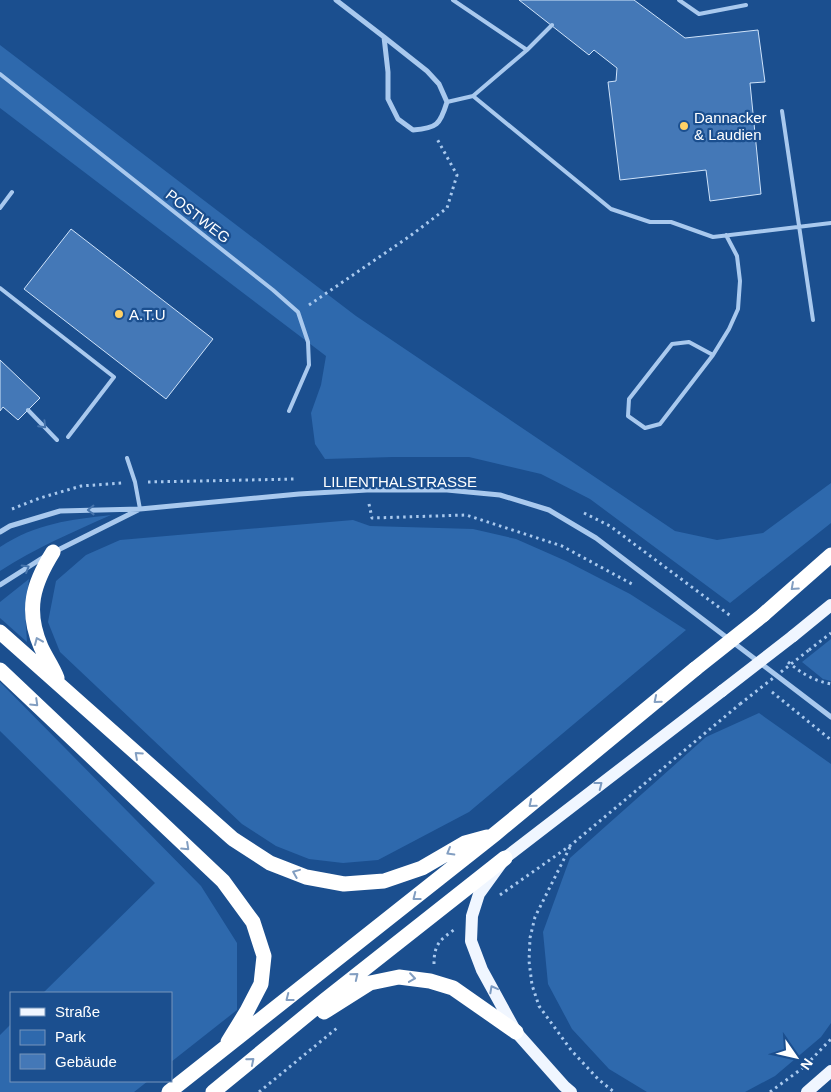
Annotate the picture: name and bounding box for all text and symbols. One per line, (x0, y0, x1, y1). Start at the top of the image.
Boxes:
place label: Dannacker & Laudien (694, 109, 767, 143)
marker: Dannacker & Laudien (678, 120, 690, 132)
street label: POSTWEG (163, 186, 233, 246)
place label: A.T.U (129, 306, 166, 323)
marker: A.T.U (113, 308, 125, 320)
one-way arrow (37, 420, 46, 429)
street label: LILIENTHALSTRASSE (323, 473, 477, 490)
one-way arrow (87, 505, 95, 516)
one-way arrow (21, 564, 30, 574)
one-way arrow (791, 581, 800, 590)
one-way arrow (34, 637, 45, 646)
one-way arrow (654, 695, 663, 704)
one-way arrow (30, 697, 39, 706)
one-way arrow (135, 752, 144, 761)
one-way arrow (593, 782, 603, 791)
one-way arrow (529, 798, 538, 806)
one-way arrow (180, 841, 189, 850)
one-way arrow (447, 845, 456, 855)
one-way arrow (292, 869, 301, 880)
one-way arrow (413, 892, 422, 900)
one-way arrow (408, 973, 416, 983)
one-way arrow (349, 974, 358, 982)
one-way arrow (489, 985, 499, 994)
legend (10, 992, 172, 1082)
one-way arrow (286, 993, 295, 1001)
text: Straße (55, 1003, 100, 1020)
text: Park (55, 1028, 86, 1045)
north arrow (771, 1032, 821, 1082)
text: Gebäude (55, 1053, 117, 1070)
text: N (797, 1056, 816, 1073)
one-way arrow (245, 1058, 254, 1067)

